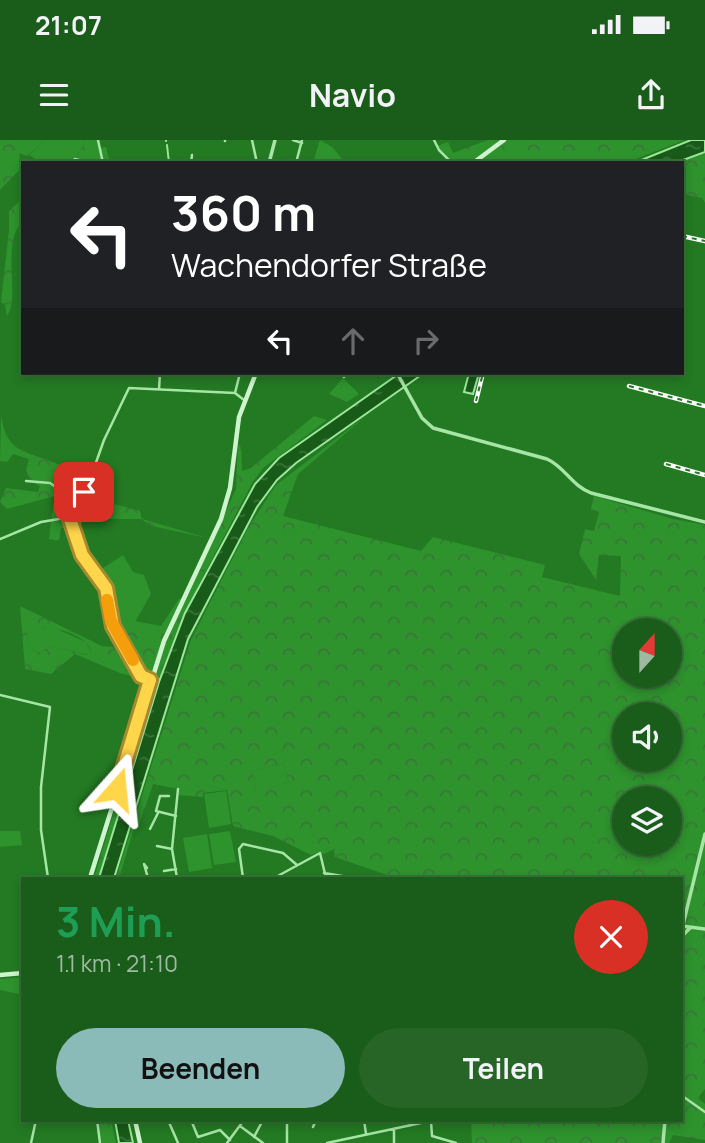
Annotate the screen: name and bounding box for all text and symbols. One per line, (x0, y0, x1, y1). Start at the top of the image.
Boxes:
text: 21:07 (35, 7, 102, 43)
text: Navio (309, 73, 396, 117)
icon: menu (35, 76, 73, 114)
icon: share (632, 76, 670, 114)
text: 360 m (171, 179, 316, 246)
icon: left (56, 189, 147, 280)
text: Wachendorfer Straße (171, 243, 487, 287)
icon: left (261, 322, 299, 360)
icon: ahead (334, 322, 372, 360)
icon: right (407, 322, 445, 360)
pin (54, 462, 114, 522)
icon: arrive (65, 473, 103, 511)
north arrow (612, 618, 682, 688)
map controls (612, 618, 682, 856)
button: sound (612, 702, 682, 772)
position arrow (80, 752, 154, 826)
button: layers (612, 786, 682, 856)
text: 3 Min. (56, 892, 176, 950)
button: close (574, 900, 648, 974)
text: 1.1 km · 21:10 (56, 947, 178, 979)
button: Beenden (56, 1028, 345, 1108)
button: Teilen (359, 1028, 648, 1108)

